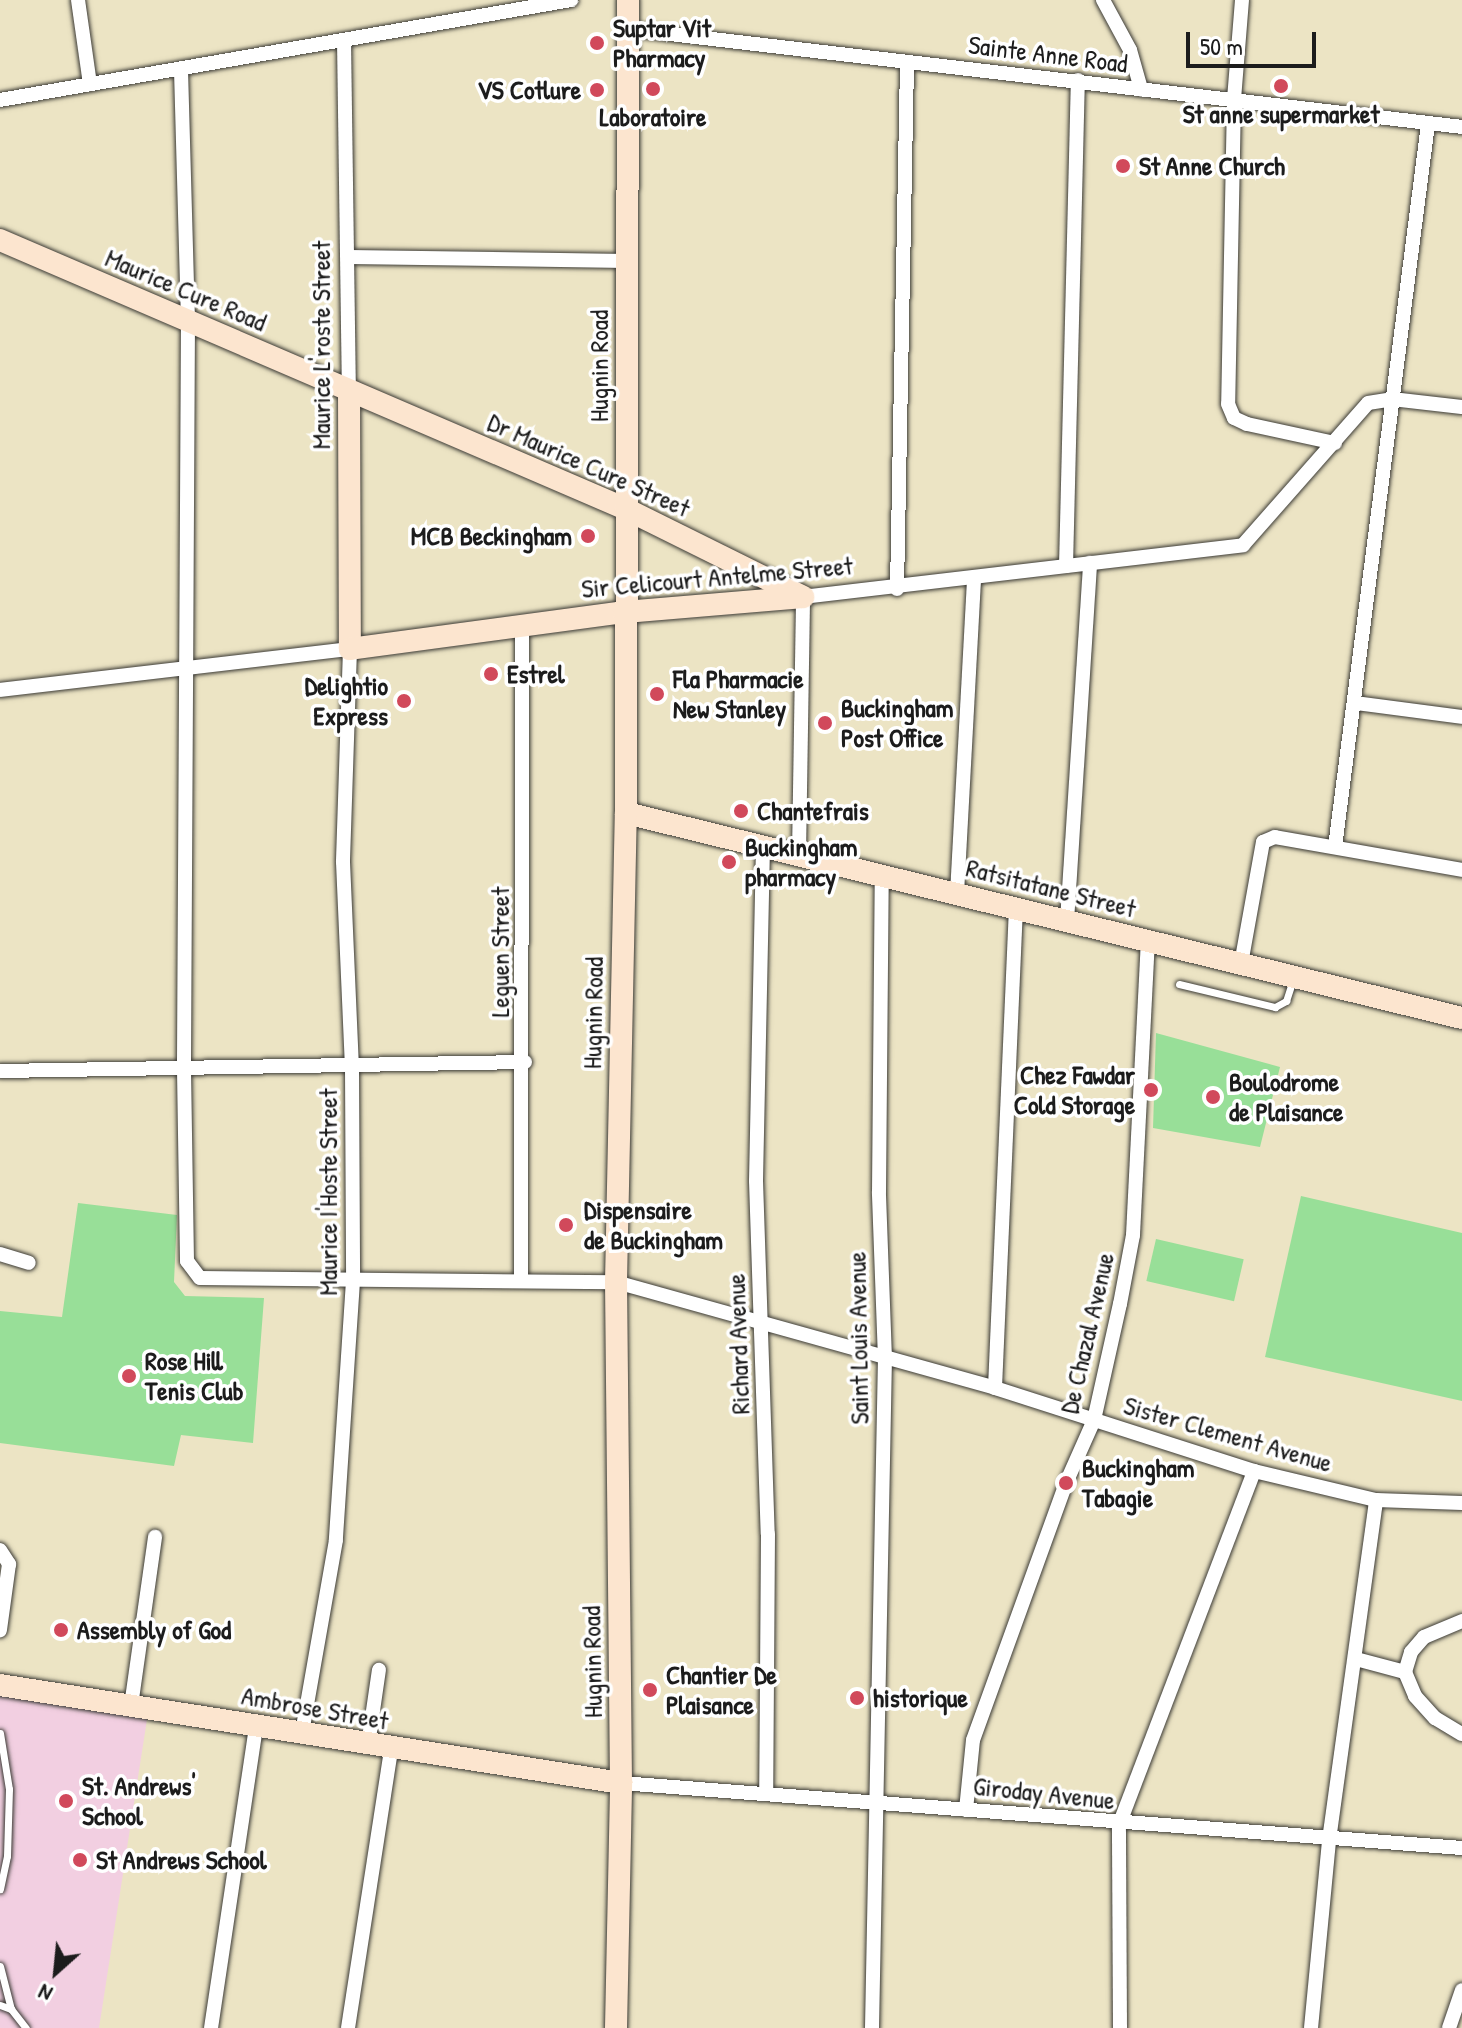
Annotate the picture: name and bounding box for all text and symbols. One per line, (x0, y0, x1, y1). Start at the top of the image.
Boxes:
place label: Suptar Vit Pharmacy (613, 12, 711, 74)
scale bar (1190, 16, 1320, 66)
street label: Sainte Anne Road (967, 29, 1129, 79)
text: 50 m (1200, 30, 1243, 62)
marker: Suptar Vit Pharmacy (588, 34, 606, 52)
place label: VS Cotlure (477, 74, 581, 106)
marker: St anne supermarket (1272, 77, 1290, 95)
marker: Laboratoire (644, 80, 662, 98)
marker: VS Cotlure (588, 81, 606, 99)
place label: St anne supermarket (1183, 98, 1379, 130)
place label: Laboratoire (600, 101, 706, 133)
place label: St Anne Church (1139, 150, 1285, 182)
marker: St Anne Church (1114, 157, 1132, 175)
street label: Maurice L'roste Street (305, 241, 337, 449)
street label: Maurice Cure Road (101, 242, 271, 338)
street label: Hugnin Road (583, 310, 615, 422)
street label: Dr Maurice Cure Street (483, 406, 695, 524)
place label: MCB Beckingham (411, 520, 572, 552)
marker: MCB Beckingham (579, 527, 597, 545)
street label: Sir Celicourt Antelme Street (580, 550, 854, 604)
place label: Estrel (507, 658, 565, 690)
place label: Fla Pharmacie New Stanley (673, 663, 804, 724)
marker: Estrel (482, 665, 500, 683)
place label: Delightio Express (305, 670, 388, 732)
marker: Fla Pharmacie New Stanley (648, 685, 666, 703)
marker: Delightio Express (395, 692, 413, 710)
place label: Buckingham Post Office (841, 692, 953, 754)
marker: Buckingham Post Office (816, 714, 834, 732)
place label: Chantefrais (757, 795, 869, 827)
marker: Chantefrais (732, 802, 750, 820)
place label: Buckingham pharmacy (745, 831, 857, 892)
street label: Ratsitatane Street (963, 852, 1139, 924)
marker: Buckingham pharmacy (720, 853, 738, 871)
street label: Leguen Street (484, 887, 516, 1017)
street label: Hugnin Road (576, 957, 610, 1069)
place label: Chez Fawdar Cold Storage (1014, 1059, 1135, 1120)
place label: Boulodrome de Plaisance (1229, 1066, 1343, 1128)
marker: Chez Fawdar Cold Storage (1142, 1081, 1160, 1099)
street label: Maurice I'Hoste Street (312, 1088, 344, 1296)
marker: Boulodrome de Plaisance (1204, 1088, 1222, 1106)
place label: Dispensaire de Buckingham (584, 1194, 723, 1256)
marker: Dispensaire de Buckingham (555, 1214, 577, 1236)
street label: De Chazal Avenue (1053, 1249, 1121, 1417)
street label: Saint Louis Avenue (841, 1251, 875, 1425)
street label: Richard Avenue (720, 1273, 756, 1415)
place label: Rose Hill Tenis Club (145, 1345, 243, 1406)
marker: Rose Hill Tenis Club (120, 1367, 138, 1385)
street label: Sister Clement Avenue (1120, 1389, 1336, 1479)
place label: Buckingham Tabagie (1082, 1452, 1194, 1514)
marker: Buckingham Tabagie (1057, 1474, 1075, 1492)
street label: Hugnin Road (575, 1606, 609, 1718)
place label: Assembly of God (77, 1614, 231, 1646)
marker: Assembly of God (52, 1621, 70, 1639)
place label: Chantier De Plaisance (666, 1659, 777, 1720)
street label: Ambrose Street (239, 1680, 391, 1736)
marker: Chantier De Plaisance (641, 1681, 659, 1699)
place label: historique (873, 1682, 968, 1714)
marker: historique (848, 1689, 866, 1707)
place label: St. Andrews' School (82, 1770, 196, 1832)
street label: Giroday Avenue (972, 1770, 1116, 1816)
marker: St. Andrews' School (57, 1792, 75, 1810)
place label: St Andrews School (96, 1844, 267, 1876)
marker: St Andrews School (71, 1851, 89, 1869)
north arrow (16, 1932, 96, 2012)
text: N (33, 1977, 57, 2009)

